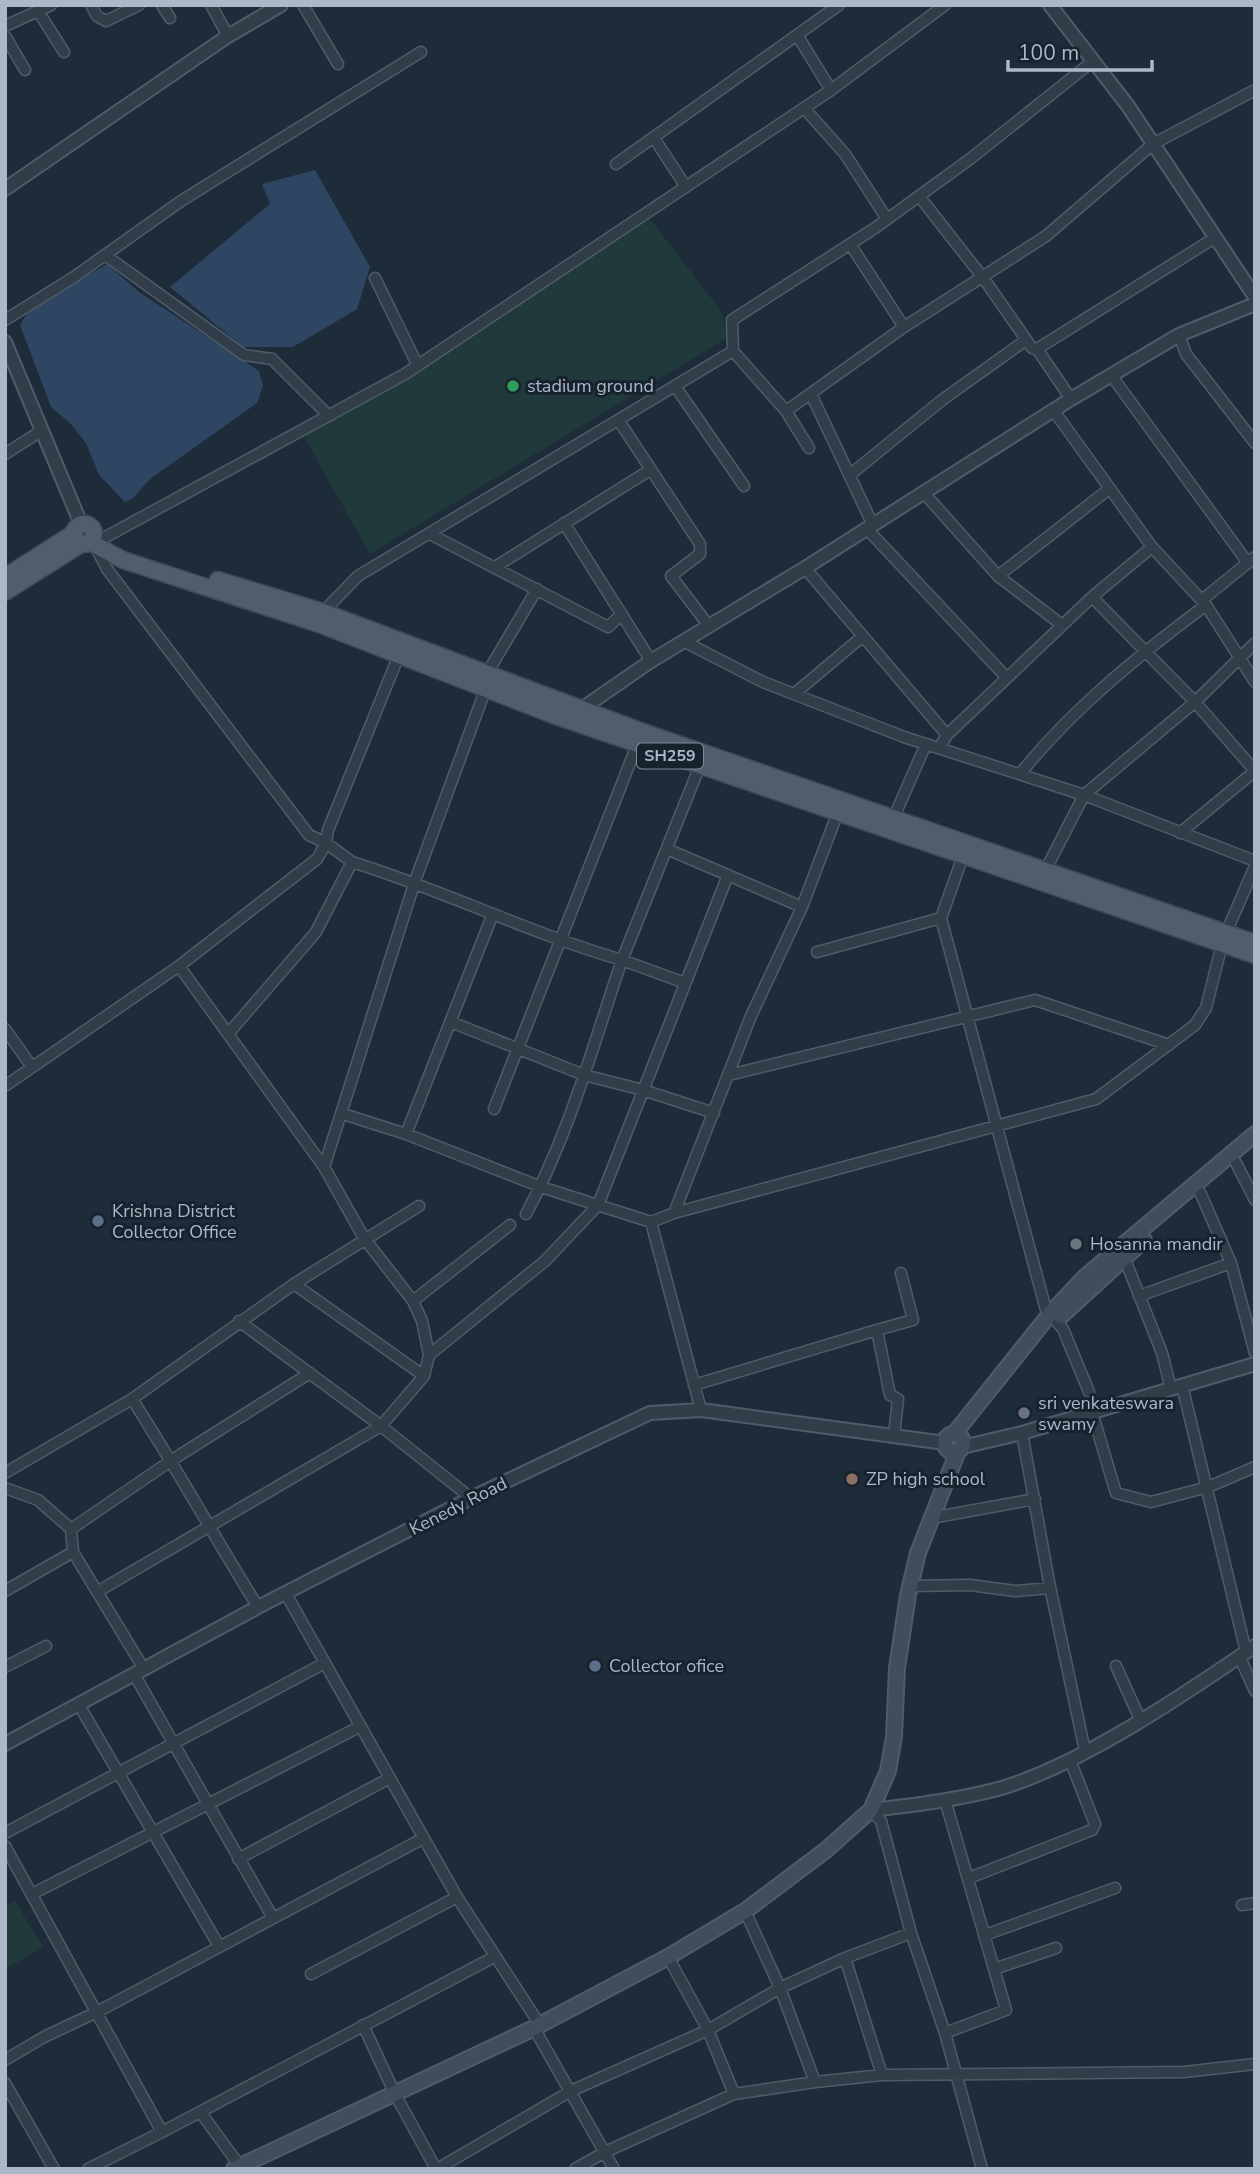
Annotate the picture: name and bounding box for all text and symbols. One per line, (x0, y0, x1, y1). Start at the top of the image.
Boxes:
scale bar (1008, 28, 1152, 72)
text: 100 m (1018, 39, 1079, 67)
place label: stadium ground (527, 374, 654, 398)
marker: stadium ground (505, 378, 521, 394)
road number: SH259 (637, 744, 703, 768)
place label: Krishna District Collector Office (112, 1199, 237, 1244)
marker: Krishna District Collector Office (90, 1213, 106, 1229)
place label: Hosanna mandir (1090, 1232, 1223, 1256)
marker: Hosanna mandir (1068, 1236, 1084, 1252)
place label: sri venkateswara swamy (1038, 1391, 1174, 1436)
marker: sri venkateswara swamy (1016, 1405, 1032, 1421)
place label: ZP high school (866, 1467, 986, 1491)
street label: Kenedy Road (405, 1471, 511, 1541)
marker: ZP high school (844, 1471, 860, 1487)
place label: Collector ofice (609, 1654, 724, 1678)
marker: Collector ofice (587, 1658, 603, 1674)

